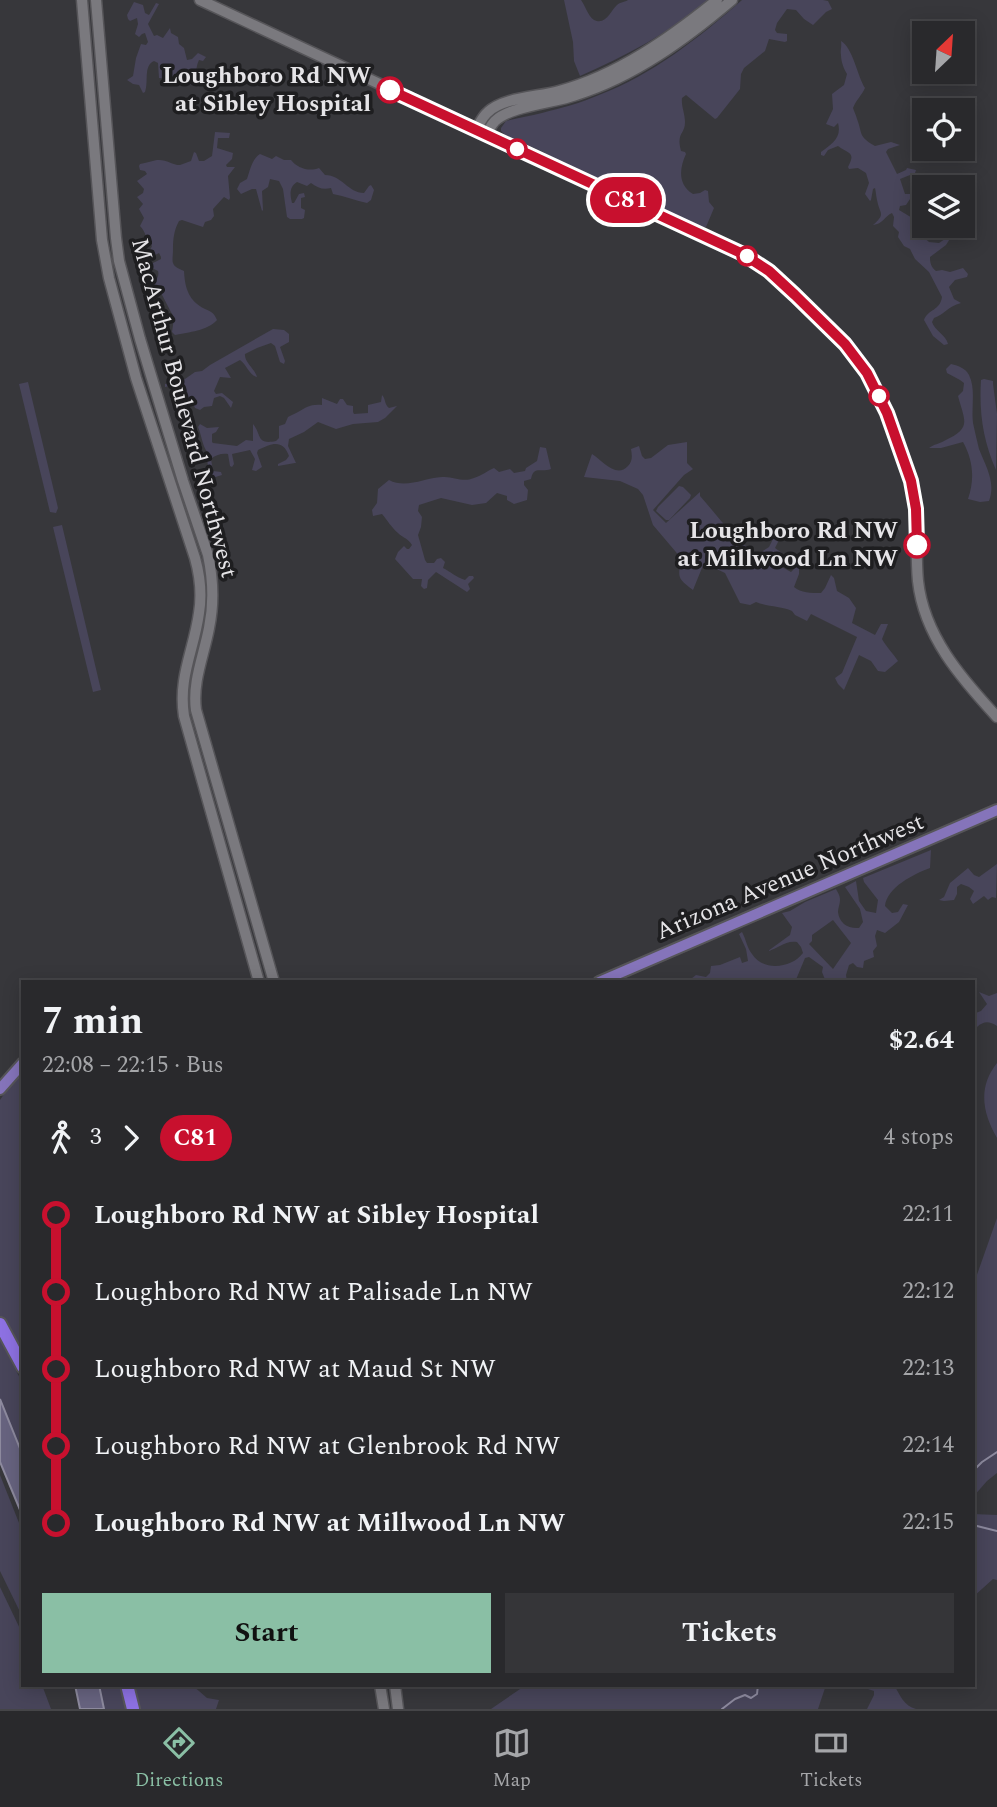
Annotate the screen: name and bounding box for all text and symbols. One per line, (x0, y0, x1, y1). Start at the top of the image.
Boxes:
north arrow (912, 21, 975, 84)
map controls (912, 21, 975, 238)
place label: Loughboro Rd NW at Sibley Hospital (162, 58, 371, 122)
marker: Loughboro Rd NW at Sibley Hospital (377, 77, 403, 103)
button: locate (912, 98, 975, 161)
unlabelled marker (507, 139, 527, 159)
button: layers (912, 175, 975, 238)
line badge: C81 (586, 177, 666, 223)
text: C81 (604, 182, 648, 218)
street label: MacArthur Boulevard Northwest (121, 234, 247, 582)
unlabelled marker (737, 246, 757, 266)
unlabelled marker (869, 386, 889, 406)
place label: Loughboro Rd NW at Millwood Ln NW (678, 513, 898, 577)
marker: Loughboro Rd NW at Millwood Ln NW (904, 532, 930, 558)
street label: Arizona Avenue Northwest (650, 804, 930, 950)
text: 7 min (42, 993, 143, 1051)
text: $2.64 (889, 1020, 954, 1060)
text: 22:08 – 22:15 · Bus (42, 1048, 224, 1083)
icon: walk (42, 1119, 80, 1157)
icon: forward (112, 1119, 150, 1157)
text: 3 (90, 1120, 102, 1155)
text: C81 (174, 1120, 218, 1156)
text: 4 stops (884, 1120, 954, 1155)
text: Loughboro Rd NW at Sibley Hospital (94, 1195, 539, 1235)
text: 22:11 (902, 1197, 954, 1232)
text: Loughboro Rd NW at Palisade Ln NW (94, 1272, 533, 1312)
text: 22:12 (902, 1274, 954, 1309)
text: Loughboro Rd NW at Maud St NW (94, 1349, 496, 1389)
text: 22:13 (902, 1351, 954, 1386)
text: Loughboro Rd NW at Glenbrook Rd NW (94, 1426, 560, 1466)
text: 22:14 (902, 1428, 954, 1463)
text: Loughboro Rd NW at Millwood Ln NW (94, 1503, 565, 1543)
text: 22:15 (902, 1505, 954, 1540)
button: Start (42, 1593, 491, 1673)
button: Tickets (505, 1593, 954, 1673)
tab: Directions (135, 1724, 223, 1795)
tab: Map (493, 1724, 531, 1795)
tab: Tickets (800, 1724, 862, 1795)

